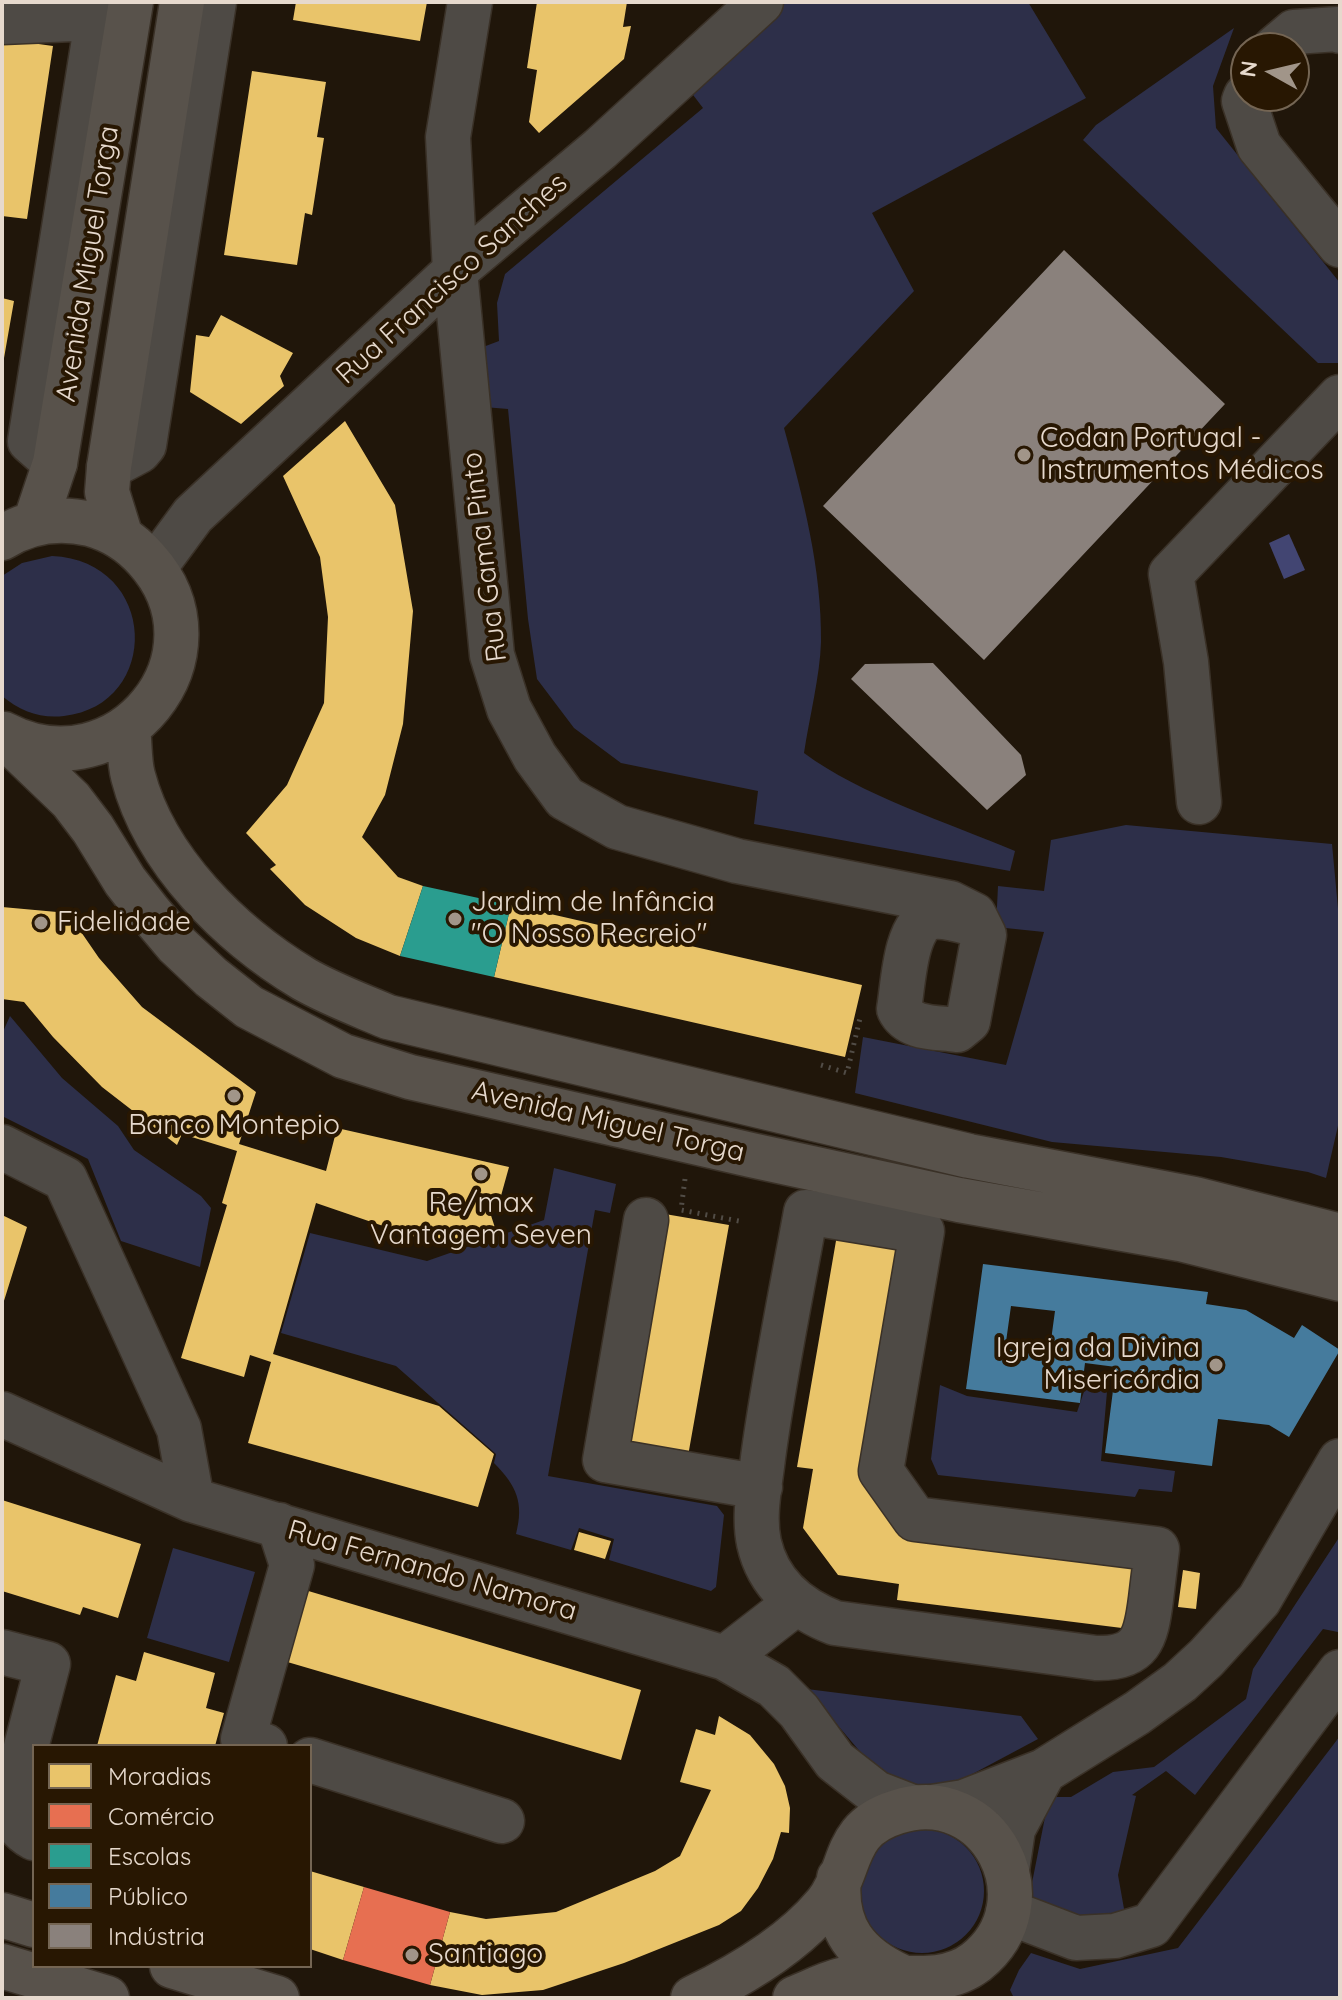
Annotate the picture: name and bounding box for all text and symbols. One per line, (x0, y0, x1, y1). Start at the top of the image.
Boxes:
north arrow (1230, 32, 1310, 112)
text: N (1233, 59, 1263, 79)
street label: Avenida Miguel Torga (50, 124, 126, 404)
street label: Rua Francisco Sanches (330, 166, 574, 392)
place label: Codan Portugal - Instrumentos Médicos (1040, 422, 1324, 488)
marker: Codan Portugal - Instrumentos Médicos (1015, 446, 1033, 464)
street label: Rua Gama Pinto (455, 450, 515, 664)
place label: Jardim de Infância "O Nosso Recreio" (471, 886, 715, 952)
place label: Fidelidade (57, 906, 191, 940)
marker: Jardim de Infância "O Nosso Recreio" (446, 910, 464, 928)
marker: Fidelidade (32, 914, 50, 932)
street label: Avenida Miguel Torga (468, 1074, 748, 1170)
marker: Banco Montepio (225, 1087, 243, 1105)
place label: Banco Montepio (128, 1109, 340, 1143)
marker: Re/max Vantagem Seven (472, 1165, 490, 1183)
place label: Re/max Vantagem Seven (370, 1187, 592, 1253)
place label: Igreja da Divina Misericórdia (996, 1332, 1200, 1398)
marker: Igreja da Divina Misericórdia (1207, 1356, 1225, 1374)
street label: Rua Fernando Namora (284, 1514, 580, 1628)
legend (32, 1744, 312, 1968)
text: Moradias (108, 1761, 211, 1791)
text: Comércio (108, 1801, 214, 1831)
text: Escolas (108, 1841, 191, 1871)
text: Público (108, 1881, 188, 1911)
text: Indústria (108, 1921, 205, 1951)
place label: Santiago (428, 1938, 543, 1972)
marker: Santiago (403, 1946, 421, 1964)

